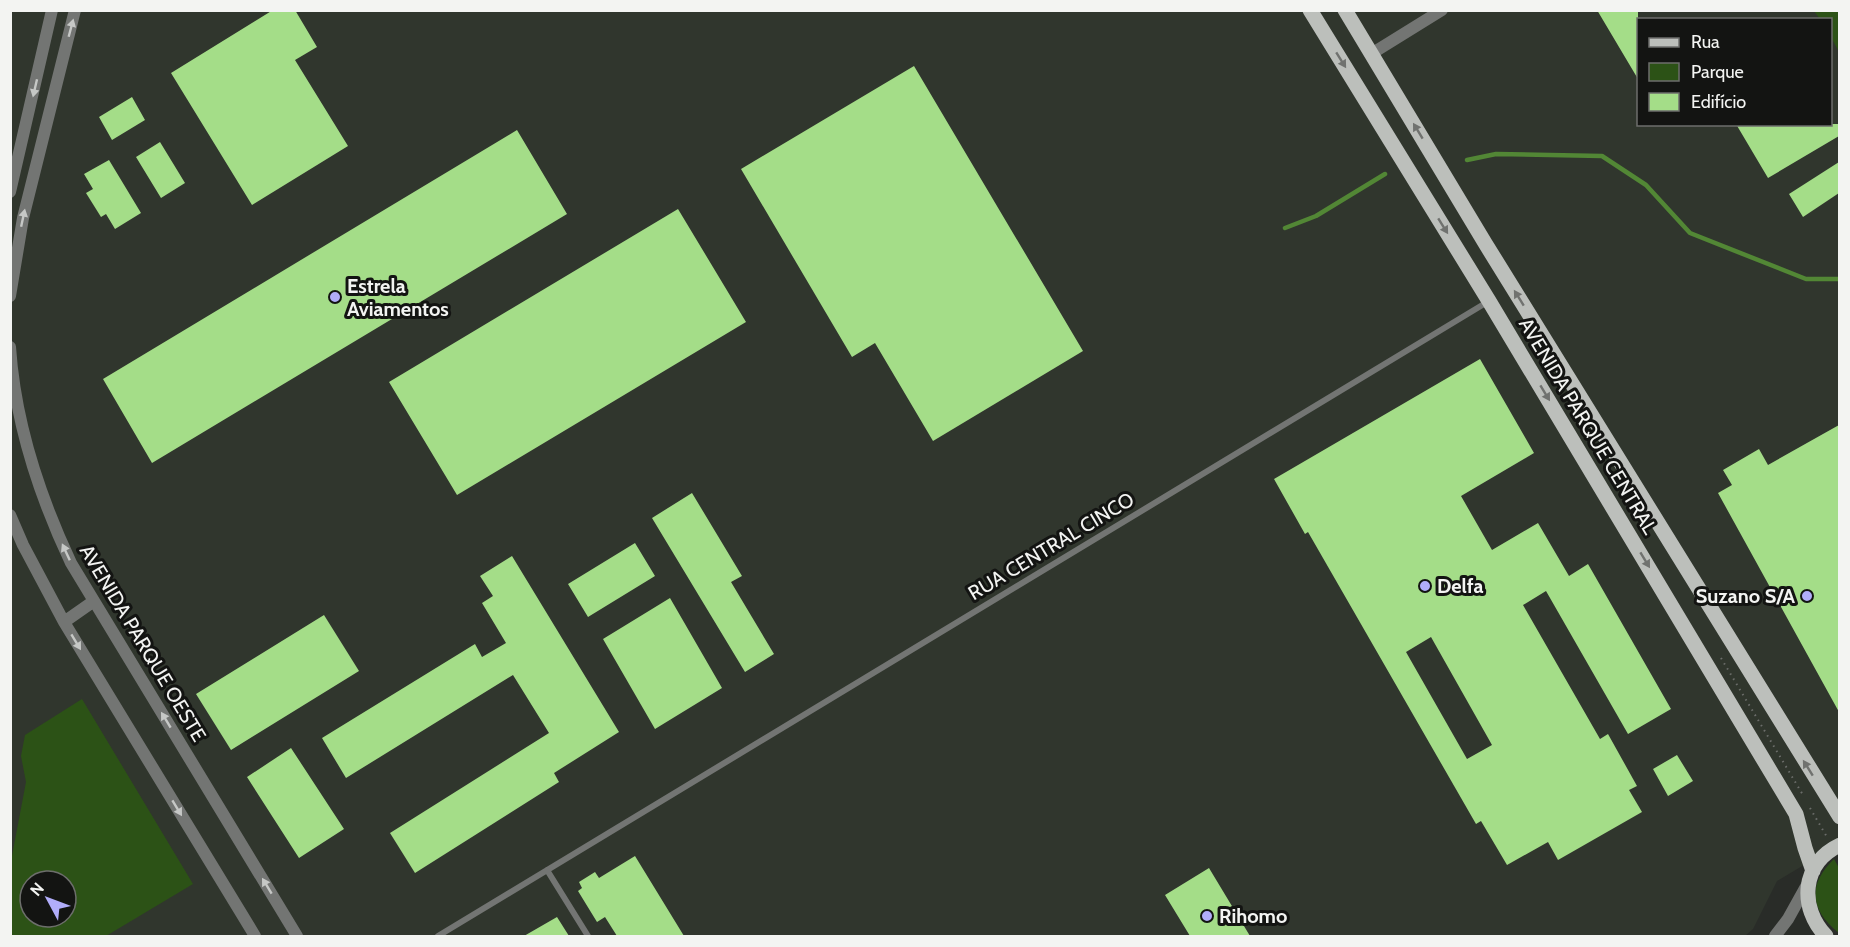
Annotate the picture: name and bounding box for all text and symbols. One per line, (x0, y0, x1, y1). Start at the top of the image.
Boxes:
legend (1637, 18, 1832, 126)
one-way arrow (66, 19, 76, 38)
text: Rua (1691, 31, 1720, 53)
one-way arrow (1336, 52, 1347, 68)
text: Parque (1691, 61, 1744, 83)
one-way arrow (29, 79, 39, 97)
text: Edifício (1691, 91, 1746, 113)
one-way arrow (1412, 123, 1423, 139)
one-way arrow (19, 208, 29, 227)
one-way arrow (1438, 218, 1449, 234)
place label: Estrela Aviamentos (347, 274, 449, 321)
marker: Estrela Aviamentos (328, 290, 342, 304)
one-way arrow (1513, 290, 1524, 306)
street label: AVENIDA PARQUE CENTRAL (1514, 314, 1662, 538)
one-way arrow (1539, 385, 1550, 401)
street label: RUA CENTRAL CINCO (964, 487, 1138, 605)
street label: AVENIDA PARQUE OESTE (75, 540, 211, 746)
one-way arrow (61, 544, 70, 561)
one-way arrow (1639, 552, 1650, 568)
place label: Delfa (1437, 574, 1483, 598)
marker: Delfa (1418, 579, 1432, 593)
place label: Suzano S/A (1696, 584, 1795, 608)
marker: Suzano S/A (1800, 589, 1814, 603)
one-way arrow (70, 634, 81, 650)
one-way arrow (160, 712, 171, 728)
one-way arrow (1802, 760, 1813, 776)
one-way arrow (172, 800, 183, 816)
north arrow (18, 869, 78, 929)
one-way arrow (261, 878, 272, 894)
text: N (26, 879, 48, 900)
place label: Rihomo (1219, 904, 1287, 928)
marker: Rihomo (1200, 909, 1214, 923)

